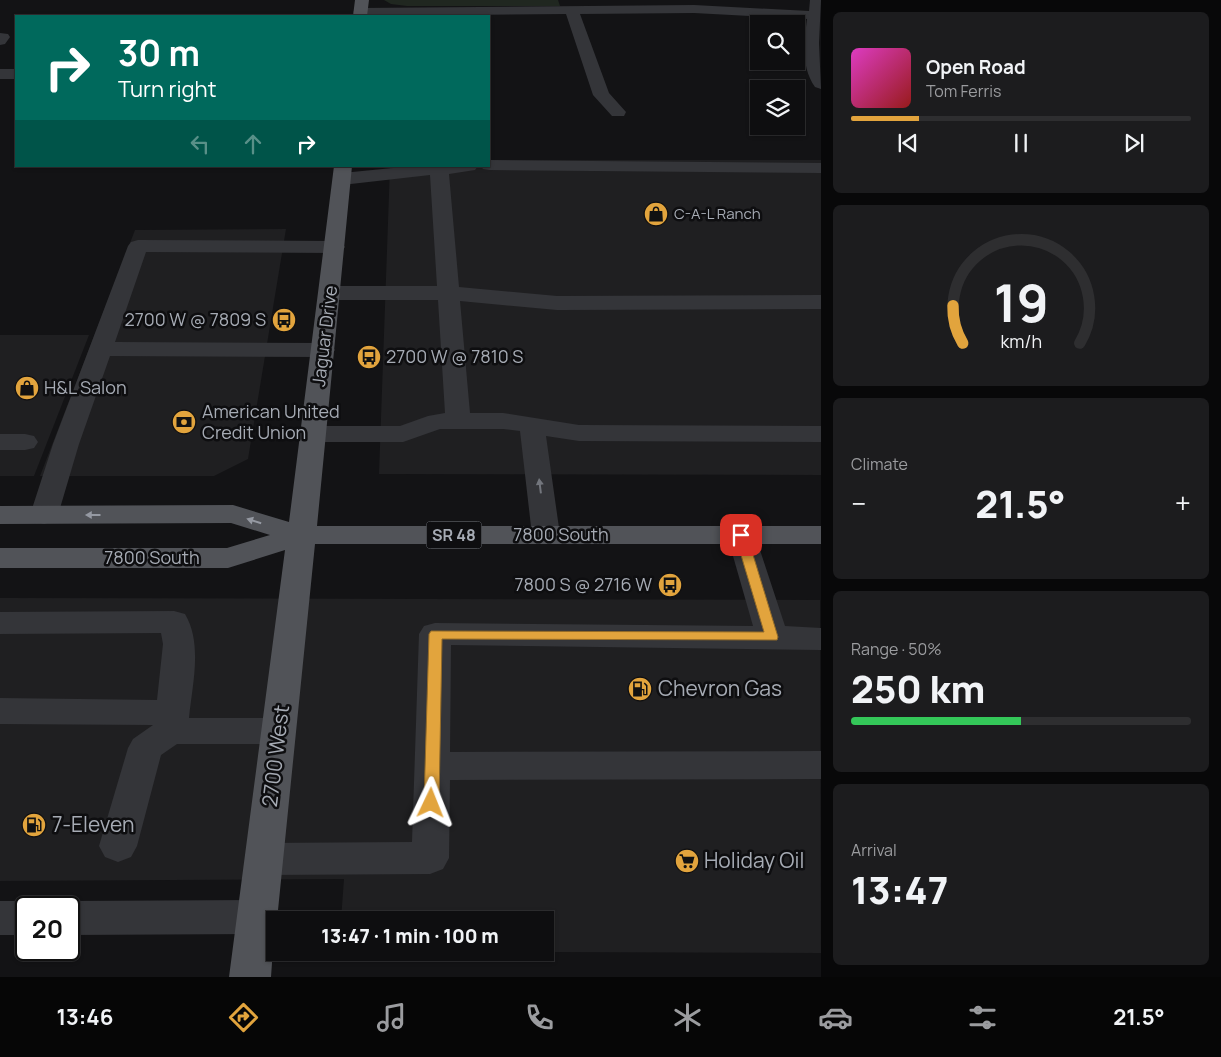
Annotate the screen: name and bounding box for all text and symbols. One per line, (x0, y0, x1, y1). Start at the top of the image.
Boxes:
map controls (750, 15, 805, 135)
button: search (750, 15, 805, 70)
text: 30 m (118, 29, 200, 77)
icon: right (35, 35, 100, 100)
text: Open Road (926, 54, 1026, 80)
text: Turn right (118, 74, 216, 104)
button: layers (750, 80, 805, 135)
text: Tom Ferris (926, 80, 1001, 102)
icon: previous (894, 129, 922, 157)
icon: pause (1007, 129, 1035, 157)
icon: next (1120, 129, 1148, 157)
icon: left (186, 130, 214, 158)
icon: ahead (239, 130, 267, 158)
icon: right (292, 130, 320, 158)
shop icon: C-A-L Ranch (643, 201, 669, 227)
place label: C-A-L Ranch (674, 203, 761, 224)
text: 19 (993, 267, 1049, 338)
street label: Jaguar Drive (306, 284, 342, 388)
place label: 2700 W @ 7809 S (125, 307, 266, 331)
bus stop icon: 2700 W @ 7809 S (271, 307, 297, 333)
text: km/h (1000, 329, 1042, 353)
bus stop icon: 2700 W @ 7810 S (356, 344, 382, 370)
place label: 2700 W @ 7810 S (386, 344, 523, 368)
shop icon: H&L Salon (14, 375, 40, 401)
place label: H&L Salon (44, 375, 127, 399)
place label: American United Credit Union (202, 399, 340, 444)
bank icon: American United Credit Union (171, 409, 197, 435)
text: Climate (851, 453, 908, 475)
text: 21.5° (975, 477, 1066, 529)
one-way arrow (536, 478, 544, 494)
text: − (851, 484, 866, 522)
text: + (1175, 484, 1191, 522)
one-way arrow (85, 511, 101, 519)
pin (720, 514, 762, 556)
one-way arrow (247, 516, 262, 524)
icon: arrive (727, 521, 755, 549)
road number: SR 48 (426, 522, 482, 548)
street label: 7800 South (513, 522, 609, 546)
street label: 7800 South (104, 545, 200, 569)
place label: 7800 S @ 2716 W (514, 572, 652, 596)
bus stop icon: 7800 S @ 2716 W (657, 572, 683, 598)
text: Range · 50% (851, 638, 942, 660)
text: 250 km (851, 662, 985, 714)
place label: Chevron Gas (658, 674, 782, 702)
fuel station icon: Chevron Gas (627, 676, 653, 702)
street label: 2700 West (255, 703, 295, 808)
position arrow (404, 776, 456, 828)
place label: 7-Eleven (52, 810, 135, 838)
fuel station icon: 7-Eleven (21, 812, 47, 838)
text: Arrival (851, 839, 897, 861)
place label: Holiday Oil (704, 846, 804, 874)
supermarket icon: Holiday Oil (674, 848, 700, 874)
text: 13:47 (851, 863, 948, 915)
speed limit sign: 20 (15, 896, 80, 961)
text: 13:47 · 1 min · 100 m (321, 923, 499, 949)
icon: directions (226, 1000, 261, 1035)
icon: music (374, 1000, 409, 1035)
icon: phone (522, 1000, 557, 1035)
icon: climate (670, 1000, 705, 1035)
icon: car (818, 1000, 853, 1035)
icon: filters (965, 1000, 1000, 1035)
text: 13:46 (56, 1002, 113, 1032)
text: 21.5° (1113, 1002, 1165, 1032)

